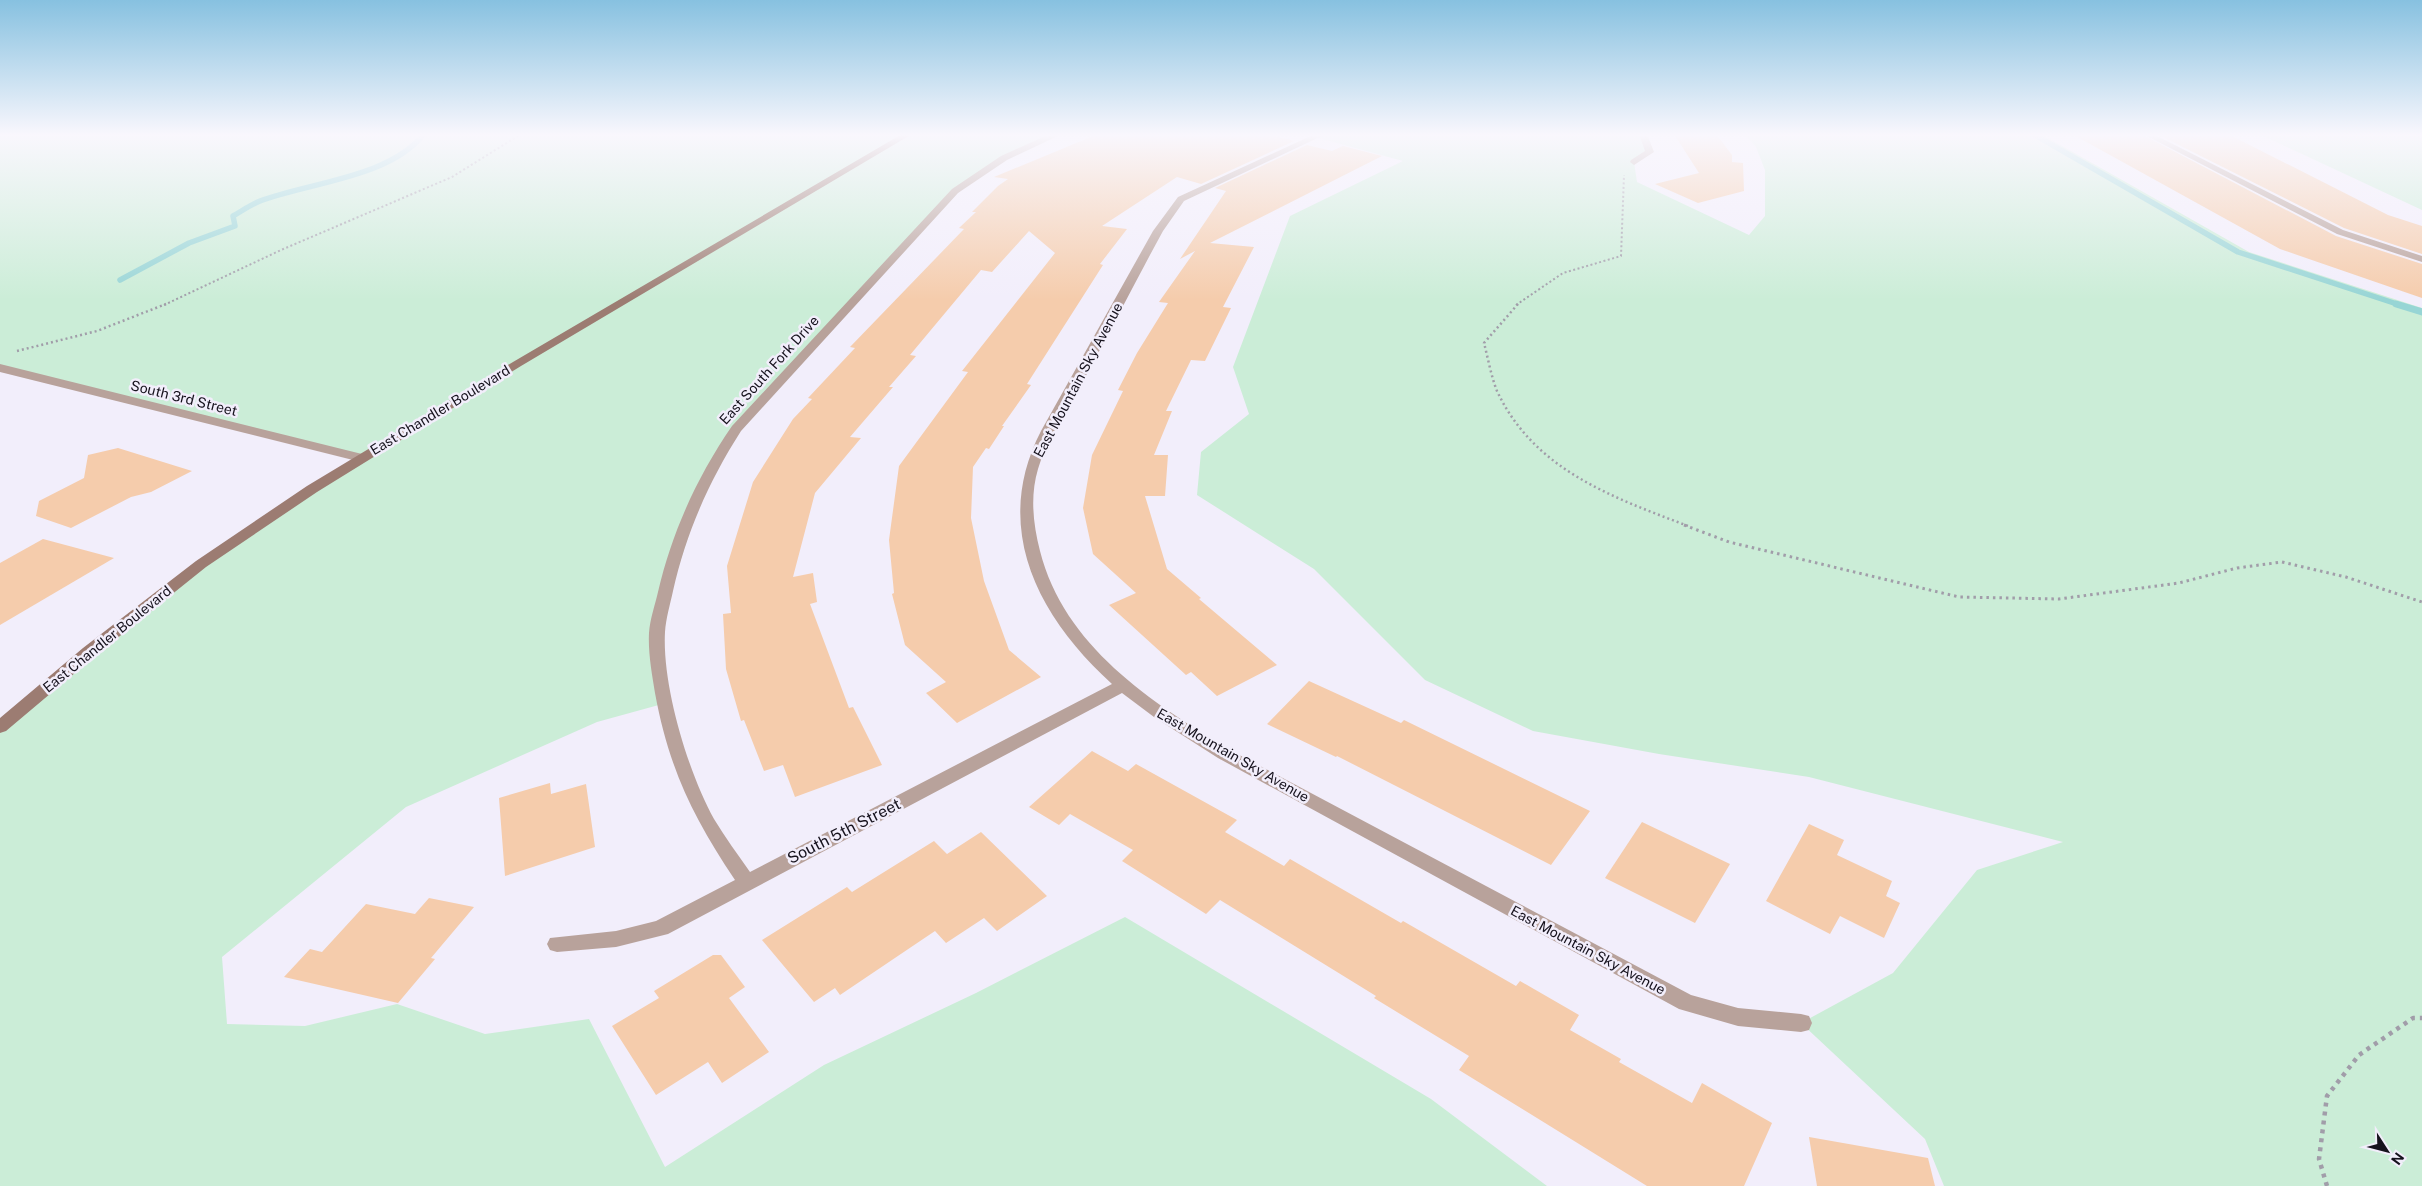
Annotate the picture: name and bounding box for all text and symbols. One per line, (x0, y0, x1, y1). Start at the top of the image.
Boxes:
street label: East Mountain Sky Avenue (1030, 300, 1126, 460)
street label: East South Fork Drive (716, 312, 822, 428)
street label: East Chandler Boulevard (367, 362, 513, 458)
street label: South 3rd Street (129, 377, 239, 419)
street label: East Chandler Boulevard (40, 582, 174, 696)
street label: East Mountain Sky Avenue (1154, 705, 1312, 805)
street label: South 5th Street (784, 794, 904, 868)
street label: East Mountain Sky Avenue (1508, 902, 1668, 998)
north arrow (2362, 1126, 2412, 1176)
text: N (2388, 1150, 2407, 1168)

